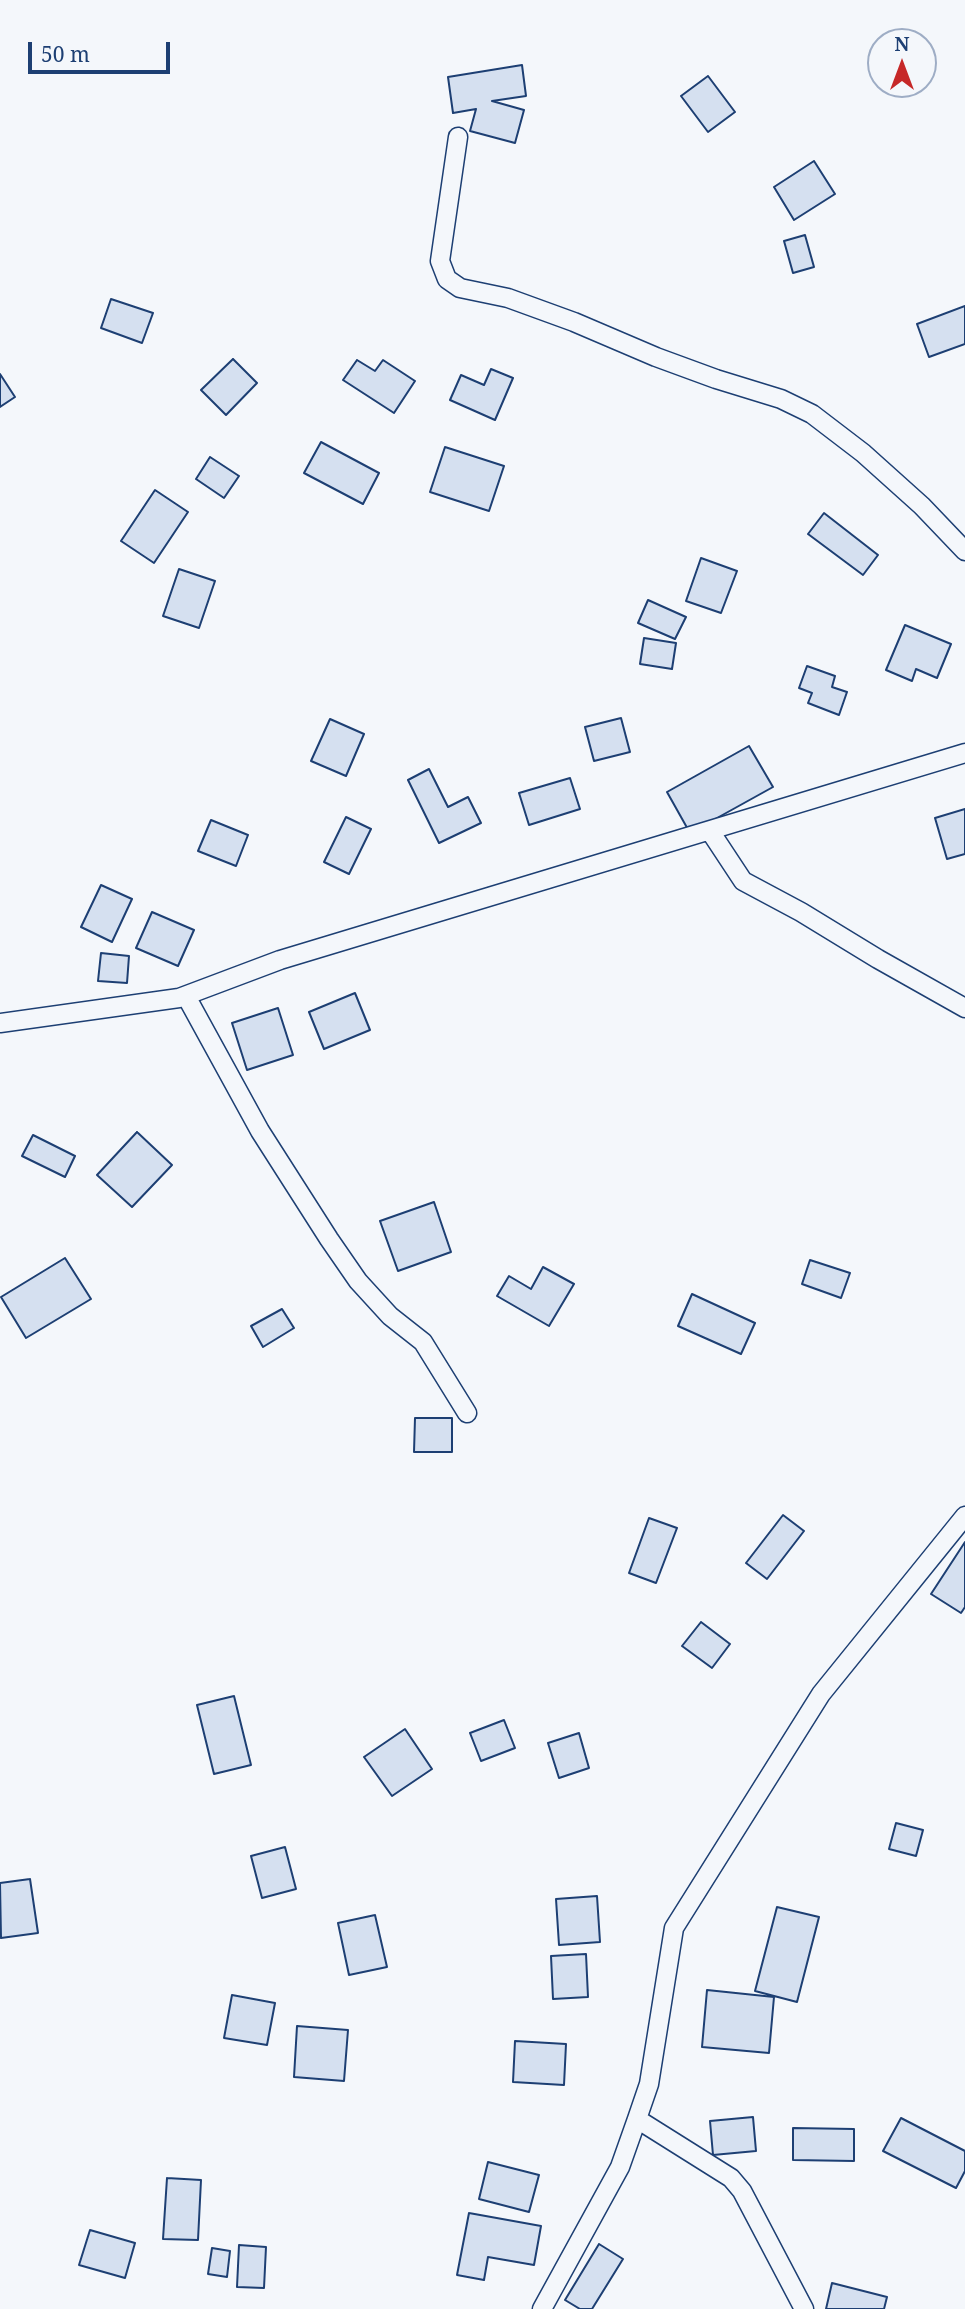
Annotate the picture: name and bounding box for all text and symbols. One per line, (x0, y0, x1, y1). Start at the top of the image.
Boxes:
scale bar (32, 28, 173, 72)
north arrow (867, 28, 937, 98)
text: N (895, 31, 909, 57)
text: 50 m (41, 40, 90, 68)

